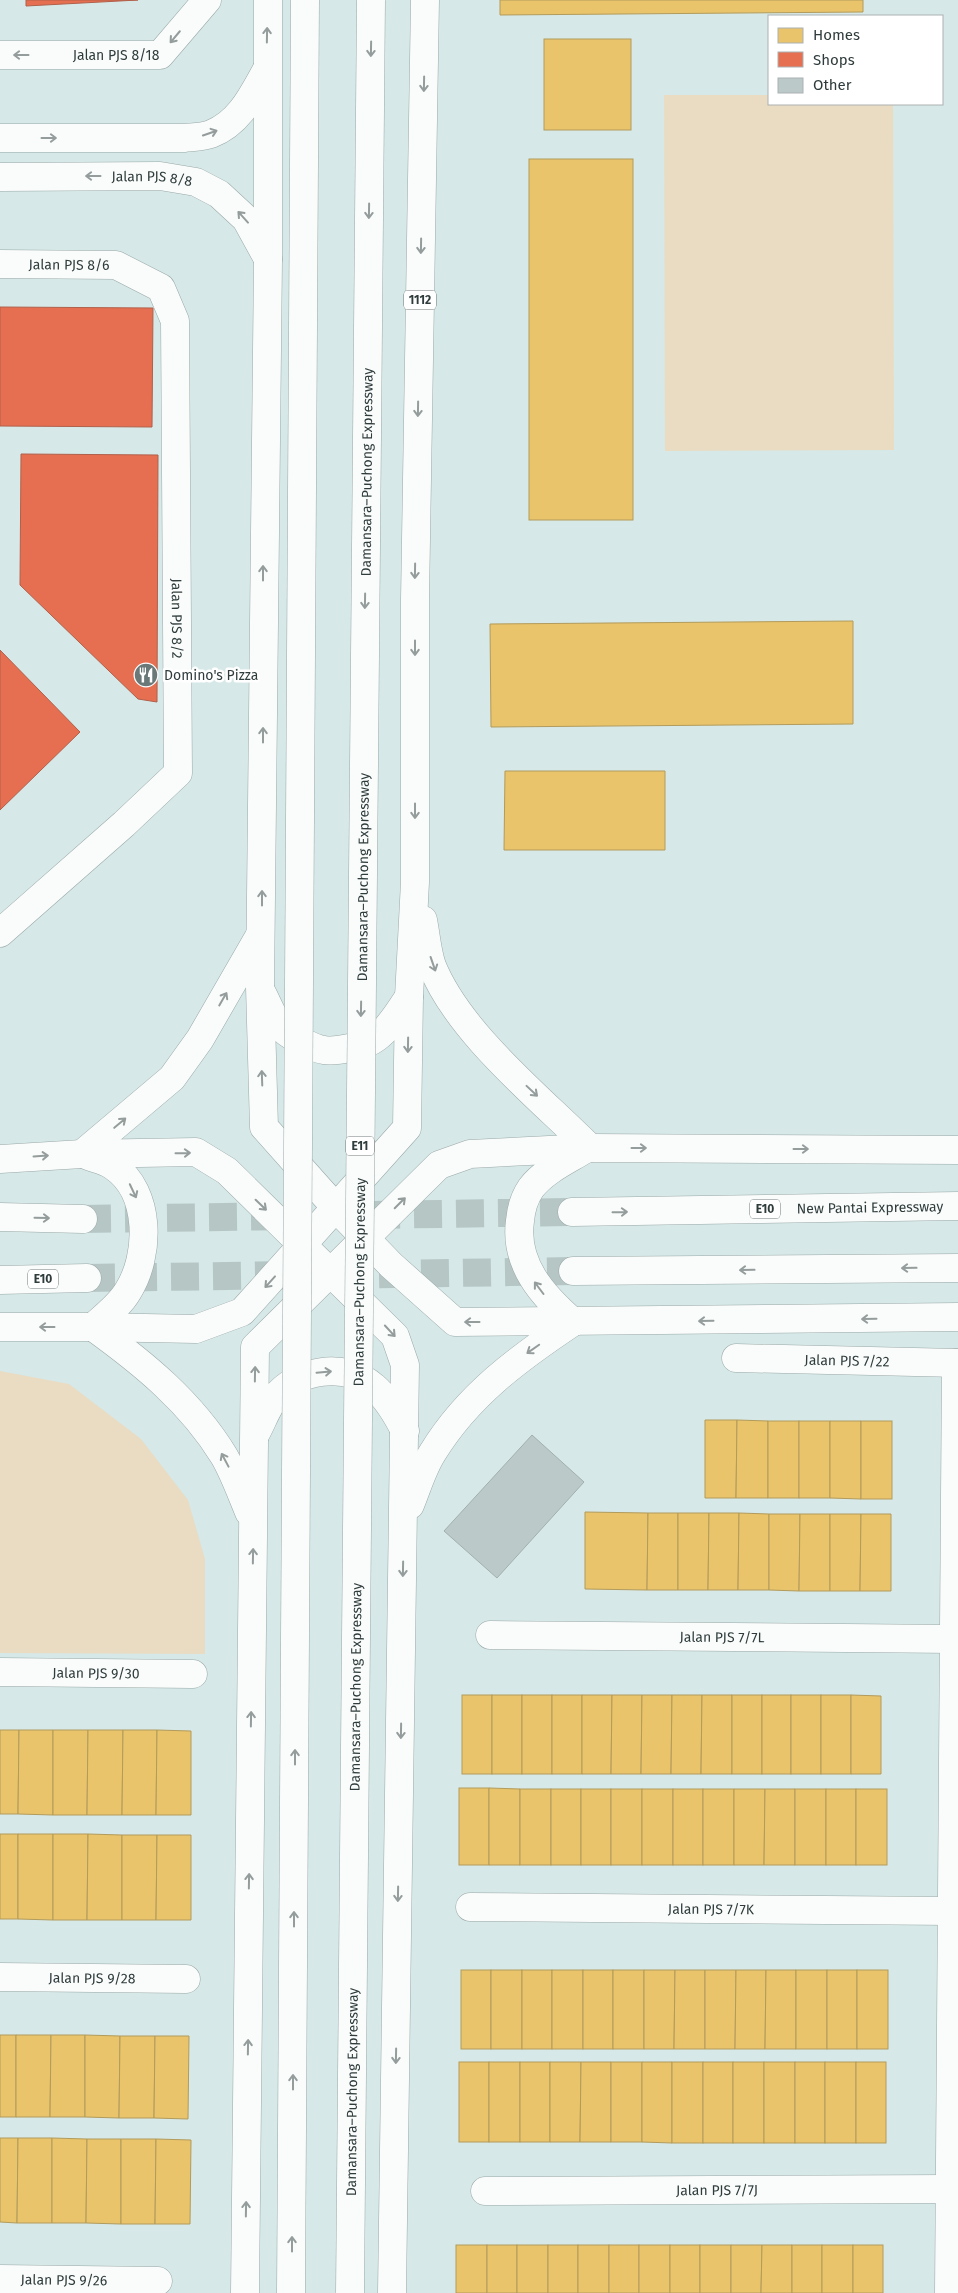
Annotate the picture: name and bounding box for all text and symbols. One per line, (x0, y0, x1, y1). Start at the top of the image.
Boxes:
legend (768, 15, 943, 105)
text: Homes (813, 26, 860, 44)
one-way arrow (263, 27, 272, 43)
one-way arrow (169, 31, 181, 44)
one-way arrow (366, 40, 376, 56)
street label: Jalan PJS 8/18 (73, 47, 160, 64)
one-way arrow (13, 50, 29, 60)
text: Shops (813, 51, 855, 69)
one-way arrow (419, 75, 429, 91)
text: Other (813, 76, 852, 94)
one-way arrow (202, 128, 218, 137)
one-way arrow (40, 133, 56, 143)
street label: Jalan PJS 8/8 (111, 167, 194, 190)
one-way arrow (86, 171, 102, 181)
one-way arrow (364, 203, 373, 219)
one-way arrow (237, 211, 248, 224)
one-way arrow (416, 238, 426, 254)
street label: Jalan PJS 8/6 (29, 256, 109, 273)
road number: 1112 (404, 290, 436, 310)
street label: Damansara–Puchong Expressway (357, 368, 376, 576)
one-way arrow (413, 400, 423, 416)
one-way arrow (411, 563, 420, 579)
one-way arrow (258, 565, 268, 582)
street label: Jalan PJS 8/2 (168, 578, 186, 659)
one-way arrow (360, 592, 370, 609)
one-way arrow (410, 640, 420, 656)
restaurant icon: Domino's Pizza (133, 662, 159, 688)
place label: Domino's Pizza (164, 667, 258, 684)
one-way arrow (258, 728, 268, 744)
street label: Damansara–Puchong Expressway (354, 773, 372, 981)
one-way arrow (410, 802, 420, 818)
one-way arrow (257, 890, 267, 906)
one-way arrow (429, 955, 438, 971)
one-way arrow (218, 992, 228, 1007)
one-way arrow (357, 1000, 366, 1016)
one-way arrow (403, 1037, 413, 1053)
one-way arrow (258, 1070, 267, 1086)
one-way arrow (525, 1085, 538, 1096)
one-way arrow (113, 1117, 126, 1128)
road number: E11 (346, 1136, 374, 1156)
one-way arrow (630, 1143, 646, 1153)
one-way arrow (792, 1144, 809, 1154)
one-way arrow (175, 1148, 191, 1157)
one-way arrow (33, 1152, 49, 1161)
street label: Damansara–Puchong Expressway (350, 1178, 369, 1386)
one-way arrow (129, 1183, 139, 1198)
one-way arrow (394, 1197, 406, 1209)
street label: New Pantai Expressway (796, 1198, 944, 1217)
one-way arrow (255, 1199, 268, 1211)
road number: E10 (750, 1200, 780, 1218)
one-way arrow (612, 1207, 628, 1217)
one-way arrow (33, 1213, 49, 1223)
one-way arrow (902, 1263, 918, 1273)
one-way arrow (739, 1265, 756, 1275)
road number: E10 (28, 1270, 58, 1288)
one-way arrow (264, 1275, 276, 1288)
one-way arrow (534, 1281, 544, 1295)
one-way arrow (861, 1314, 877, 1323)
one-way arrow (699, 1316, 715, 1326)
one-way arrow (464, 1317, 480, 1327)
one-way arrow (39, 1322, 55, 1332)
one-way arrow (384, 1325, 396, 1338)
one-way arrow (526, 1344, 540, 1354)
street label: Jalan PJS 7/22 (804, 1351, 890, 1370)
one-way arrow (250, 1367, 259, 1383)
one-way arrow (316, 1367, 332, 1377)
one-way arrow (220, 1453, 229, 1468)
one-way arrow (248, 1549, 258, 1565)
one-way arrow (398, 1560, 408, 1576)
street label: Damansara–Puchong Expressway (346, 1583, 365, 1791)
street label: Jalan PJS 7/7L (679, 1628, 765, 1646)
street label: Jalan PJS 9/30 (52, 1664, 140, 1682)
one-way arrow (246, 1711, 256, 1728)
one-way arrow (396, 1723, 405, 1739)
one-way arrow (290, 1749, 300, 1766)
one-way arrow (244, 1874, 254, 1890)
one-way arrow (393, 1885, 403, 1901)
street label: Jalan PJS 7/7K (668, 1900, 755, 1918)
one-way arrow (289, 1912, 299, 1928)
street label: Jalan PJS 9/28 (48, 1969, 136, 1987)
street label: Damansara–Puchong Expressway (342, 1988, 361, 2196)
one-way arrow (243, 2039, 253, 2056)
one-way arrow (391, 2048, 400, 2064)
one-way arrow (288, 2074, 298, 2090)
street label: Jalan PJS 7/7J (676, 2181, 758, 2199)
one-way arrow (241, 2202, 251, 2218)
one-way arrow (287, 2237, 297, 2253)
street label: Jalan PJS 9/26 (21, 2271, 107, 2289)

